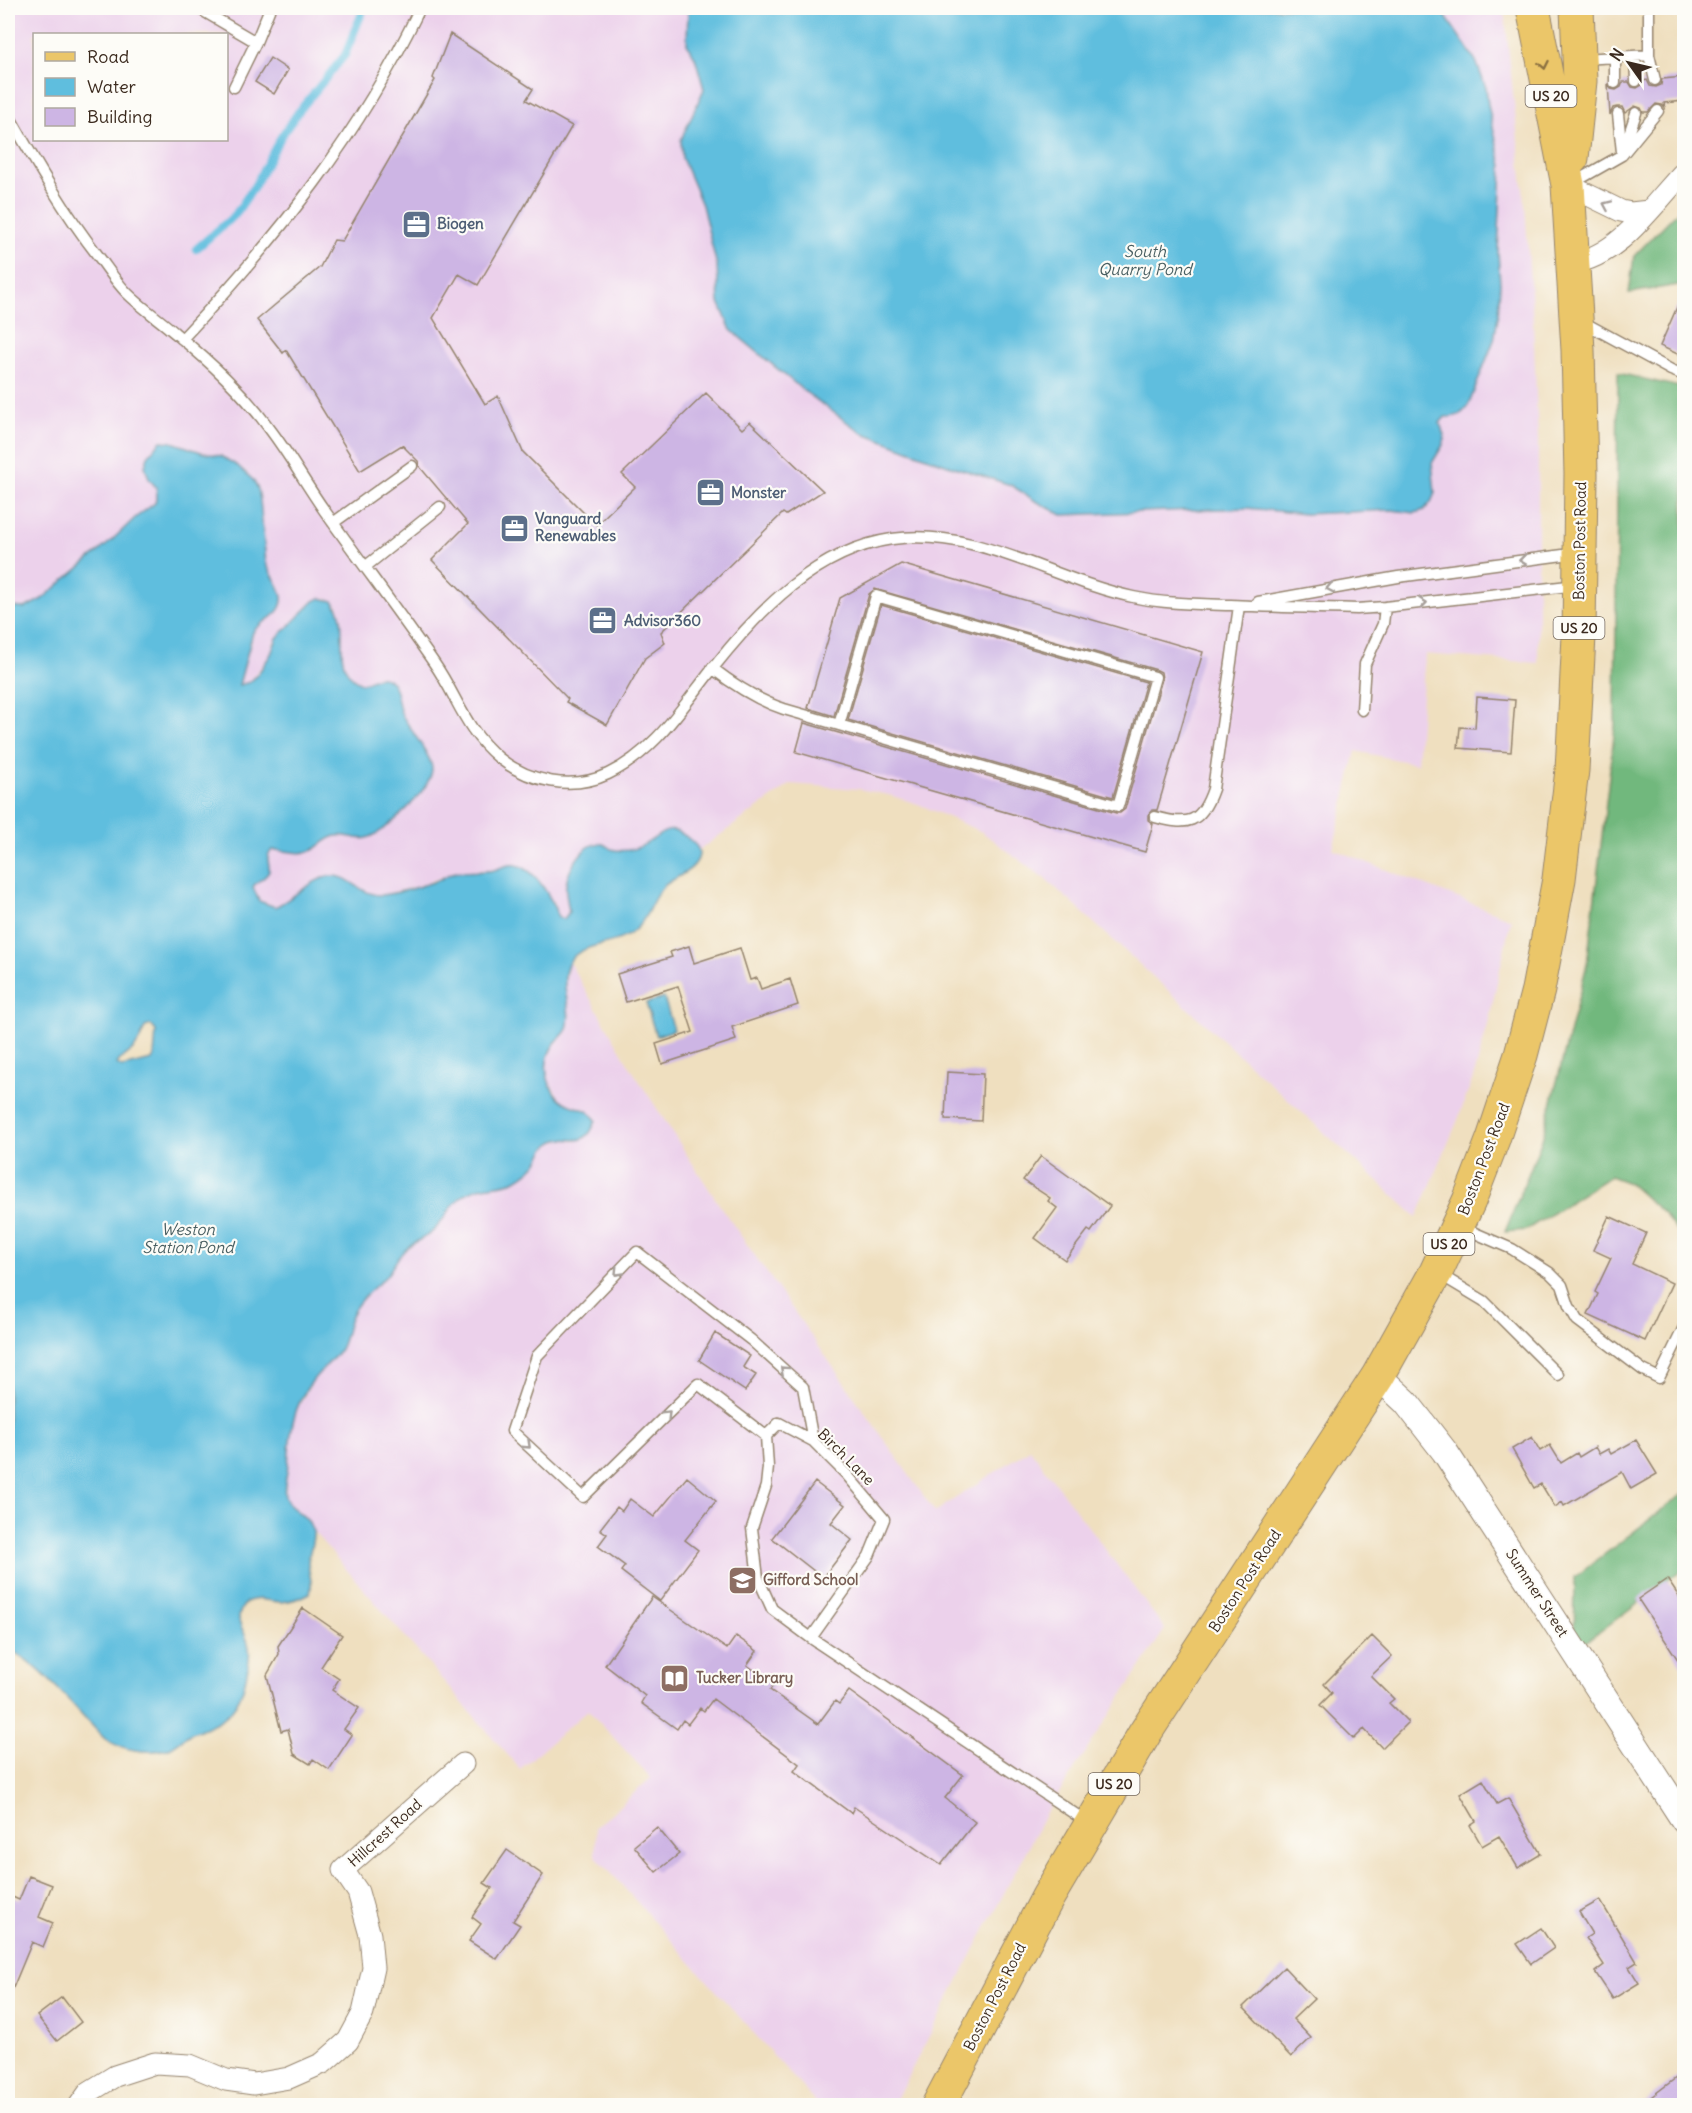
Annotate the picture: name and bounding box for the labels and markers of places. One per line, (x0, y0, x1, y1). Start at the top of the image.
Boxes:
office icon: Biogen (400, 208, 432, 240)
place label: Biogen (437, 214, 484, 234)
office icon: Monster (694, 477, 726, 509)
place label: Monster (731, 483, 787, 502)
place label: Vanguard Renewables (535, 509, 616, 545)
office icon: Vanguard Renewables (498, 512, 530, 544)
office icon: Advisor360 (587, 605, 619, 637)
place label: Advisor360 (624, 611, 701, 630)
school or university icon: Gifford School (726, 1564, 758, 1596)
place label: Gifford School (763, 1570, 858, 1589)
library icon: Tucker Library (659, 1662, 691, 1694)
place label: Tucker Library (696, 1668, 793, 1688)

